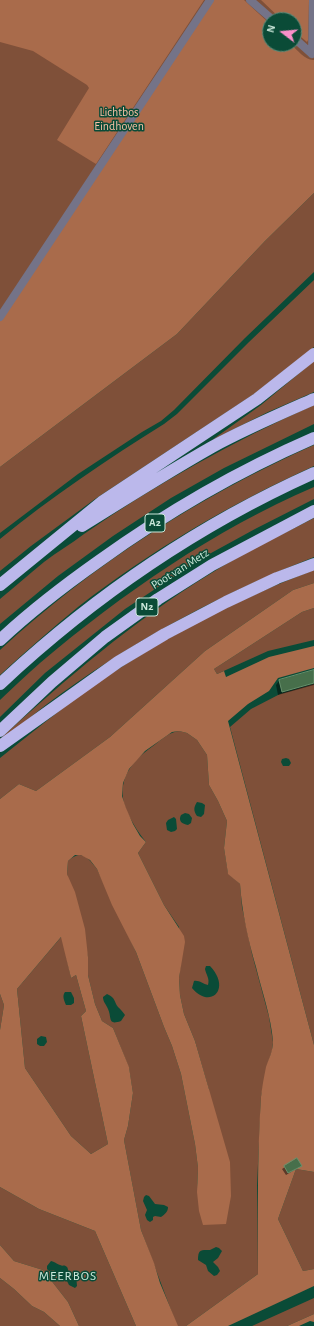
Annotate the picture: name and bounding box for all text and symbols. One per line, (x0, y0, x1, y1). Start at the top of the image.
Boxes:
north arrow (262, 12, 302, 52)
text: N (265, 24, 277, 34)
park label: Lichtbos Eindhoven (94, 105, 144, 133)
road number: A2 (145, 514, 165, 532)
street label: Poot van Metz (148, 546, 212, 592)
road number: N2 (136, 598, 158, 616)
district label: MEERBOS (39, 1268, 97, 1284)

